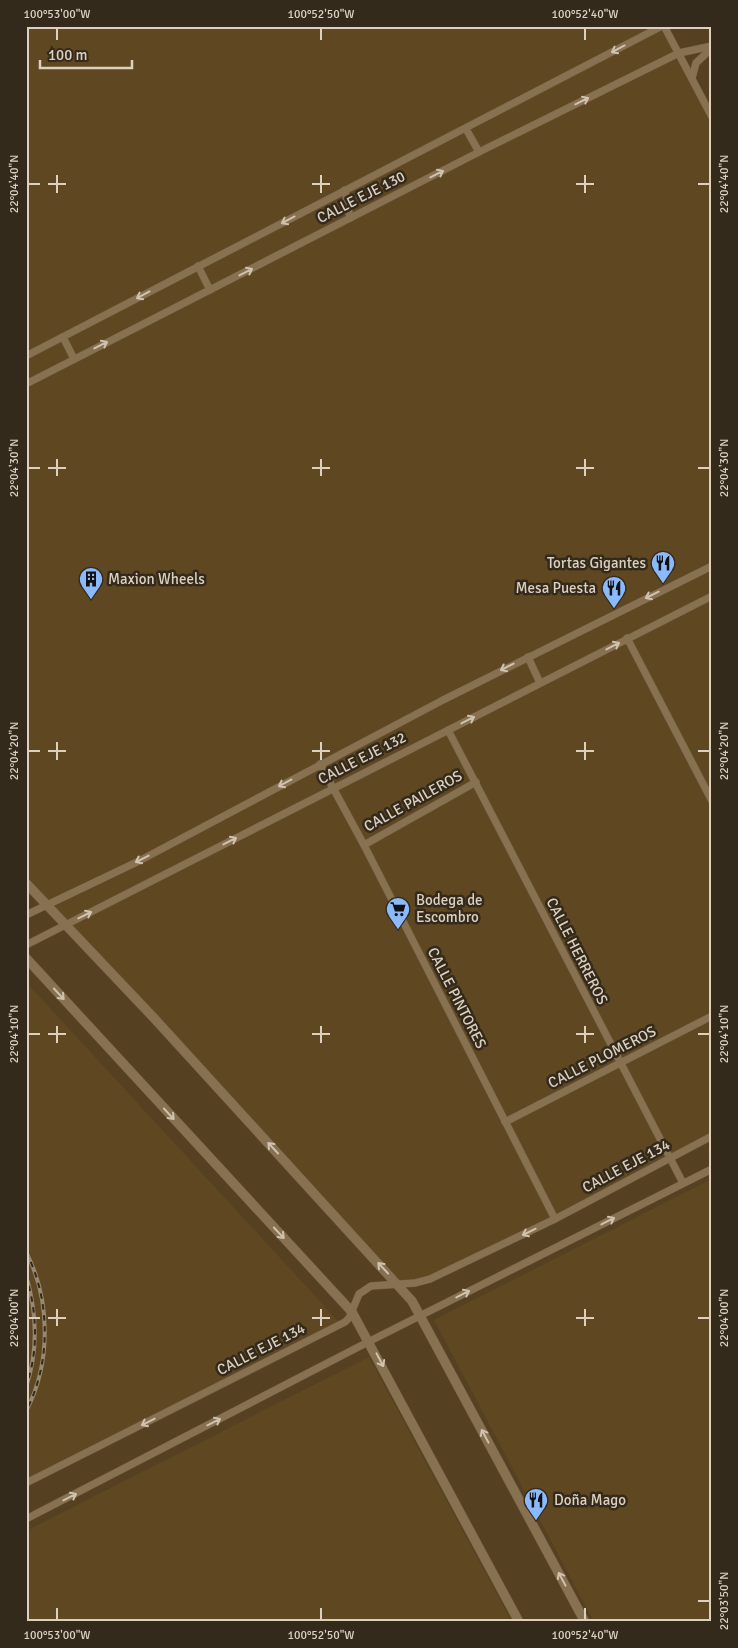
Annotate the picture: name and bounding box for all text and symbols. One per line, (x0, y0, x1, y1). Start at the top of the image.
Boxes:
text: 100°53'00"W (23, 7, 91, 22)
text: 100°52'50"W (287, 7, 355, 22)
text: 100°52'40"W (551, 7, 619, 22)
scale bar (40, 38, 132, 70)
one-way arrow (611, 44, 626, 54)
text: 100 m (48, 46, 88, 64)
one-way arrow (574, 96, 589, 105)
text: 22°04'40"N (7, 155, 22, 213)
text: 22°04'40"N (717, 155, 732, 213)
street label: CALLE EJE 130 (314, 167, 408, 227)
one-way arrow (429, 169, 444, 178)
one-way arrow (280, 215, 295, 225)
one-way arrow (238, 267, 253, 277)
one-way arrow (136, 290, 151, 300)
one-way arrow (93, 340, 108, 350)
text: 22°04'30"N (7, 439, 22, 497)
text: 22°04'30"N (717, 439, 732, 497)
restaurant icon: Tortas Gigantes (650, 550, 676, 584)
place label: Tortas Gigantes (547, 554, 646, 572)
building icon: Maxion Wheels (78, 566, 104, 600)
place label: Maxion Wheels (108, 570, 205, 588)
restaurant icon: Mesa Puesta (601, 575, 627, 609)
place label: Mesa Puesta (516, 579, 596, 597)
one-way arrow (645, 591, 660, 600)
one-way arrow (605, 641, 620, 650)
one-way arrow (500, 663, 515, 672)
one-way arrow (460, 715, 475, 724)
text: 22°04'20"N (7, 722, 22, 780)
text: 22°04'20"N (717, 722, 732, 780)
street label: CALLE EJE 132 (315, 728, 409, 788)
street label: CALLE PAILEROS (361, 767, 465, 835)
one-way arrow (279, 779, 293, 789)
one-way arrow (222, 836, 237, 845)
one-way arrow (134, 854, 149, 864)
place label: Bodega de Escombro (416, 891, 483, 926)
street label: CALLE HERREROS (542, 895, 612, 1007)
supermarket icon: Bodega de Escombro (385, 896, 411, 930)
one-way arrow (77, 910, 92, 919)
street label: CALLE PINTORES (424, 944, 490, 1052)
one-way arrow (53, 988, 65, 1001)
text: 22°04'10"N (7, 1005, 22, 1063)
text: 22°04'10"N (717, 1005, 732, 1063)
street label: CALLE PLOMEROS (545, 1022, 659, 1092)
one-way arrow (163, 1107, 175, 1120)
street label: CALLE EJE 134 (579, 1135, 673, 1197)
one-way arrow (267, 1142, 279, 1154)
one-way arrow (601, 1216, 616, 1226)
one-way arrow (274, 1227, 285, 1240)
one-way arrow (522, 1227, 537, 1237)
one-way arrow (377, 1261, 389, 1274)
text: 22°04'00"N (7, 1289, 22, 1347)
one-way arrow (456, 1289, 471, 1299)
text: 22°04'00"N (717, 1289, 732, 1347)
street label: CALLE EJE 134 (214, 1319, 308, 1379)
one-way arrow (376, 1352, 385, 1367)
one-way arrow (206, 1417, 221, 1426)
one-way arrow (141, 1418, 156, 1427)
one-way arrow (480, 1429, 489, 1444)
restaurant icon: Doña Mago (523, 1487, 549, 1521)
place label: Doña Mago (554, 1491, 626, 1509)
one-way arrow (62, 1492, 77, 1501)
one-way arrow (557, 1572, 566, 1587)
text: 22°03'50"N (717, 1572, 732, 1630)
text: 100°53'00"W (23, 1628, 91, 1643)
text: 100°52'50"W (287, 1628, 355, 1643)
text: 100°52'40"W (551, 1628, 619, 1643)

